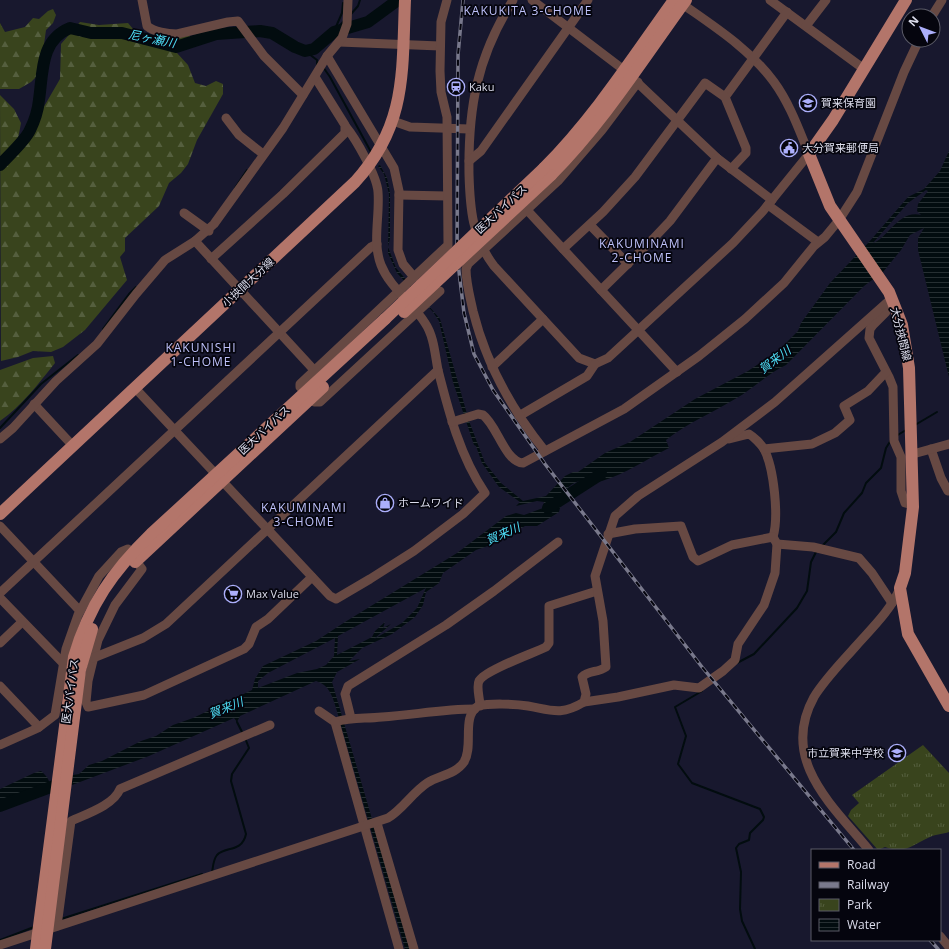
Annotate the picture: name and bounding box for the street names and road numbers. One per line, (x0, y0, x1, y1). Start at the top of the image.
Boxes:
street label: 医大バイパス (471, 181, 530, 237)
street label: 小挾間大分線 (218, 254, 277, 310)
street label: 大分挾間線 (888, 305, 915, 362)
street label: 医大バイパス (234, 402, 293, 458)
street label: 医大バイパス (58, 657, 82, 725)

